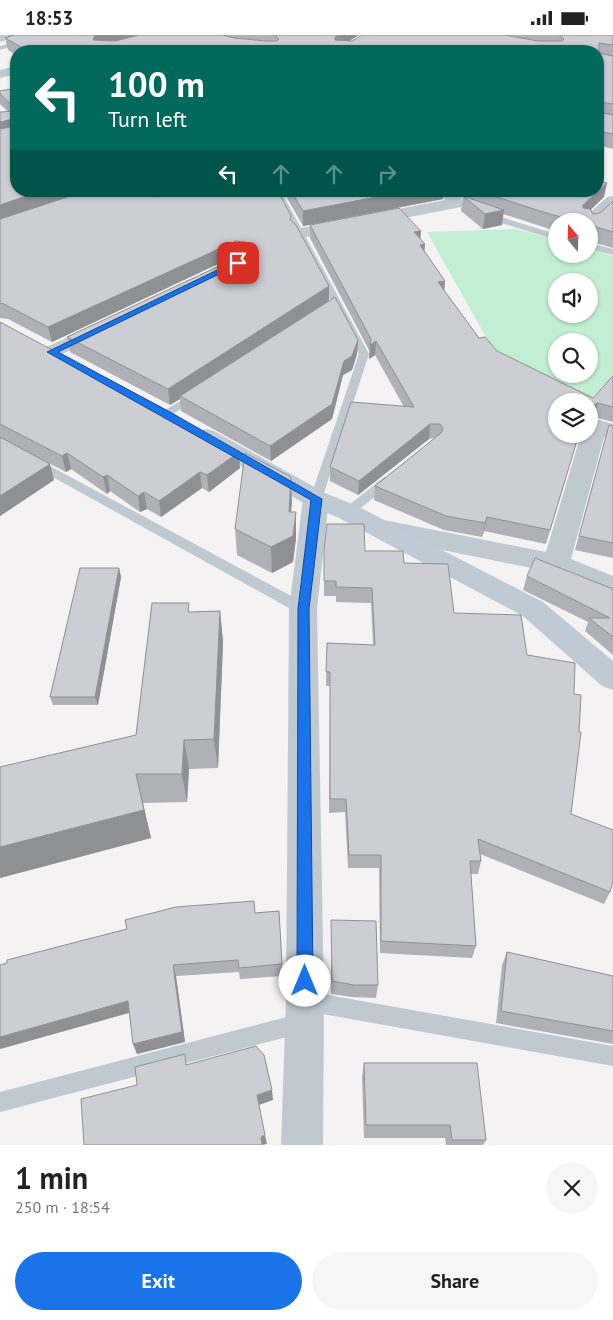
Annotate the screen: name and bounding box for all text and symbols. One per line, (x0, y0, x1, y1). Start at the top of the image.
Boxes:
text: 18:53 (25, 6, 73, 30)
text: 100 m (108, 61, 205, 107)
icon: left (25, 65, 90, 130)
text: Turn left (108, 105, 187, 133)
icon: left (214, 160, 242, 188)
icon: ahead (267, 160, 295, 188)
icon: ahead (320, 160, 348, 188)
icon: right (373, 160, 401, 188)
north arrow (548, 213, 598, 263)
map controls (548, 213, 598, 443)
pin (217, 242, 259, 284)
icon: arrive (224, 249, 252, 277)
button: sound (548, 273, 598, 323)
button: search (548, 333, 598, 383)
button: layers (548, 393, 598, 443)
position arrow (278, 954, 330, 1006)
text: 1 min (15, 1158, 88, 1197)
button: close (546, 1162, 598, 1214)
text: 250 m · 18:54 (15, 1197, 110, 1217)
button: Exit (15, 1252, 302, 1310)
button: Share (312, 1252, 598, 1310)

